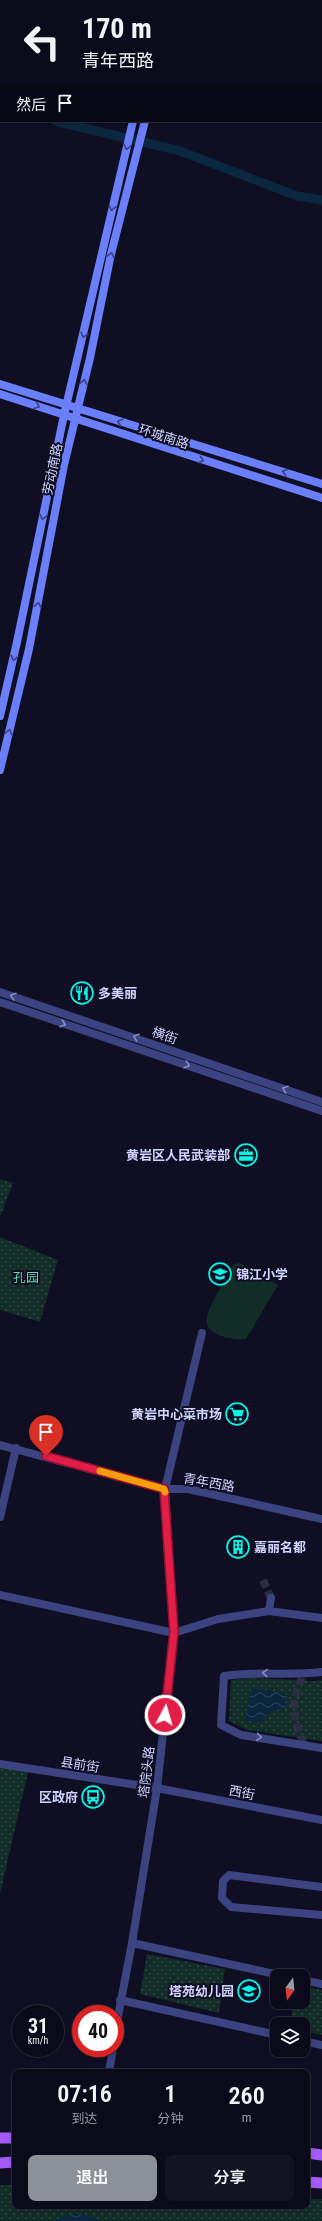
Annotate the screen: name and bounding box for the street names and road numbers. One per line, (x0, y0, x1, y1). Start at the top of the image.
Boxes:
street label: 环城南路 (137, 421, 191, 452)
street label: 劳动南路 (40, 442, 65, 496)
street label: 横街 (150, 1024, 180, 1047)
street label: 青年西路 (182, 1471, 236, 1494)
street label: 塔院头路 (136, 1745, 157, 1799)
street label: 县前街 (59, 1754, 100, 1775)
street label: 西街 (228, 1783, 256, 1802)

